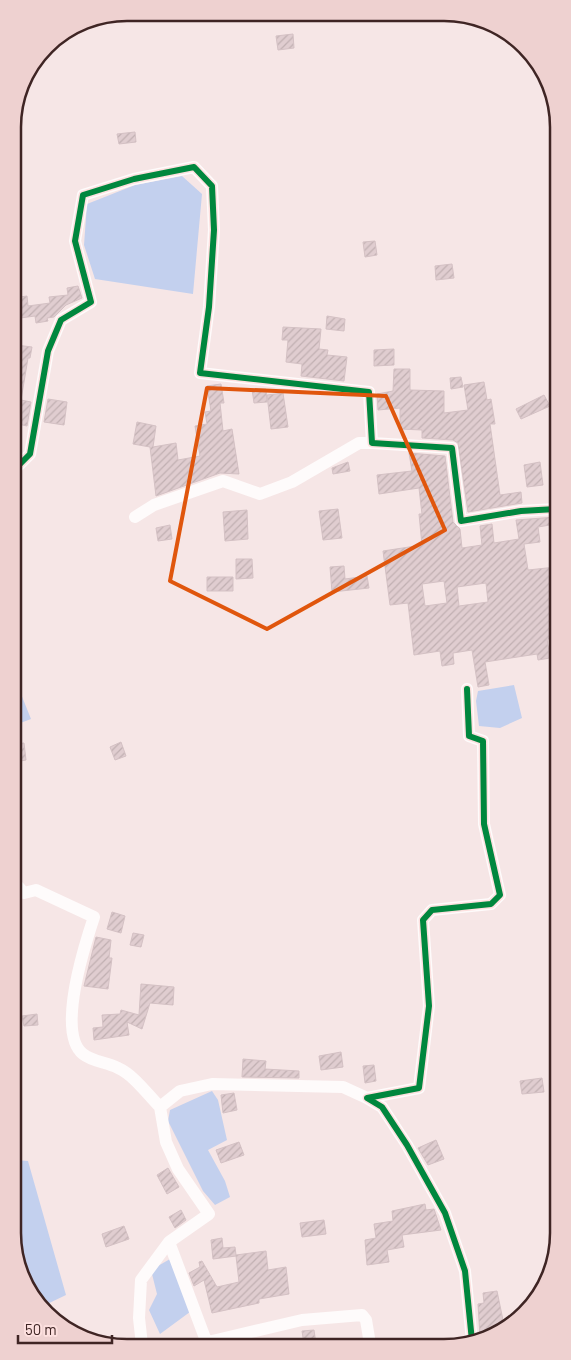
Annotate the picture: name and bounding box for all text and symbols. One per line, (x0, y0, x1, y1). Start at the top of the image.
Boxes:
scale bar (18, 1312, 111, 1344)
text: 50 m (25, 1320, 57, 1338)

